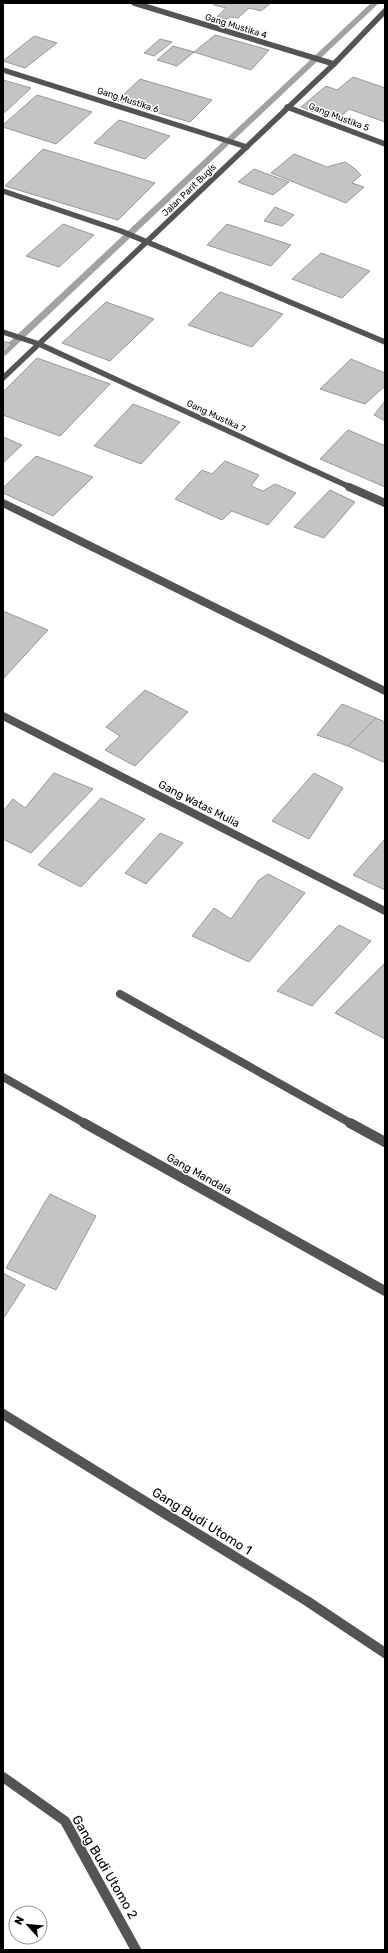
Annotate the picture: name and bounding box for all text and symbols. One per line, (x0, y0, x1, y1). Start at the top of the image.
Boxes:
street label: Gang Mustika 4 (204, 12, 269, 40)
street label: Gang Mustika 6 (96, 85, 161, 115)
street label: Gang Mustika 5 (307, 101, 371, 133)
street label: Jalan Parit Bugis (160, 161, 218, 218)
street label: Gang Mustika 7 (185, 398, 247, 434)
street label: Gang Watas Mulia (156, 778, 242, 830)
street label: Gang Mandala (164, 1151, 234, 1197)
street label: Gang Budi Utomo 1 (149, 1484, 255, 1559)
street label: Gang Budi Utomo 2 (68, 1813, 141, 1922)
north arrow (8, 1905, 48, 1945)
text: N (12, 1914, 27, 1927)

